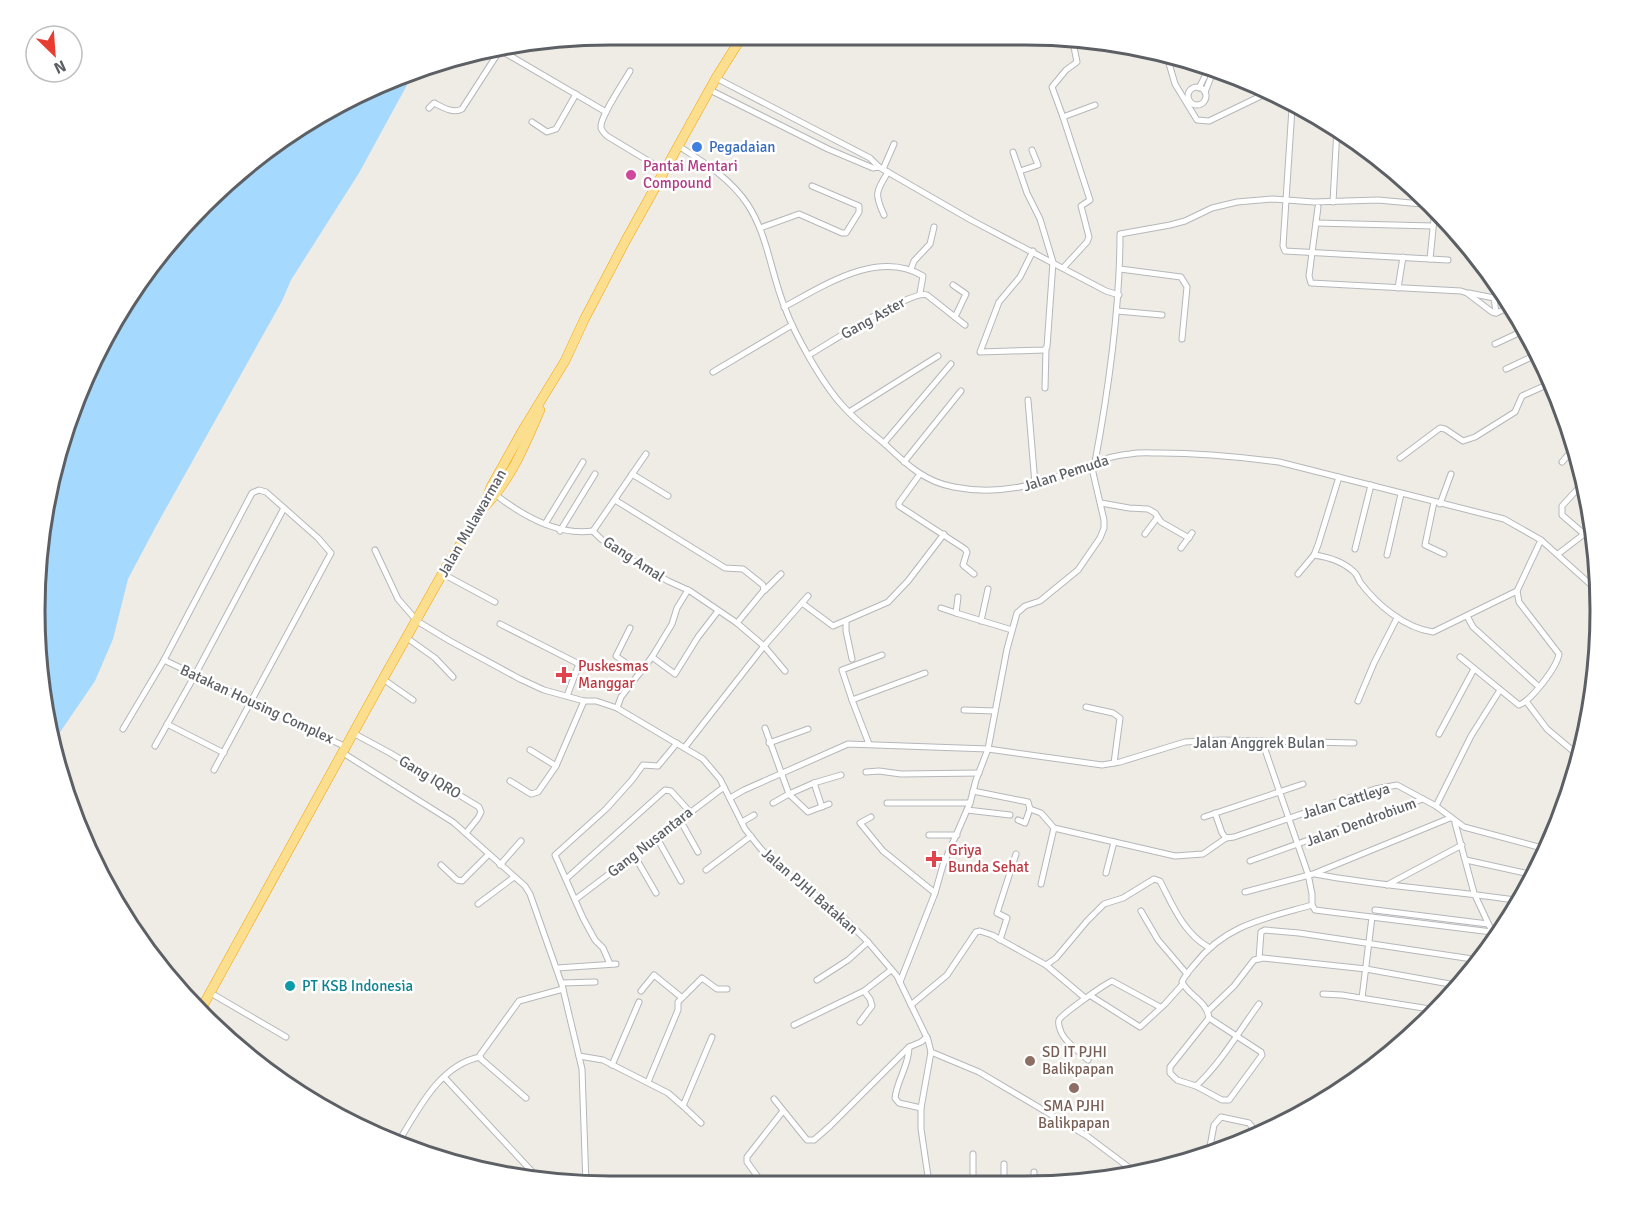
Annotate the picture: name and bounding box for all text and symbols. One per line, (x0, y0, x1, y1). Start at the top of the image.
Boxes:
north arrow (24, 24, 84, 84)
text: N (51, 55, 69, 78)
place label: Pegadaian (709, 138, 776, 156)
marker: Pegadaian (690, 140, 704, 154)
place label: Pantai Mentari Compound (643, 157, 738, 192)
marker: Pantai Mentari Compound (624, 168, 638, 182)
street label: Gang Aster (838, 293, 909, 343)
street label: Jalan Pemuda (1021, 451, 1111, 495)
street label: Jalan Mulawarman (434, 466, 510, 580)
street label: Gang Amal (600, 532, 668, 586)
place label: Puskesmas Manggar (578, 657, 649, 692)
street label: Batakan Housing Complex (177, 660, 337, 748)
marker: Puskesmas Manggar (555, 666, 573, 684)
street label: Jalan Anggrek Bulan (1193, 734, 1325, 752)
street label: Gang IQRO (396, 751, 465, 803)
street label: Jalan Cattleya (1300, 779, 1392, 823)
street label: Jalan Dendrobium (1303, 794, 1419, 850)
street label: Gang Nusantara (604, 803, 696, 881)
place label: Griya Bunda Sehat (948, 841, 1029, 876)
street label: Jalan PJHI Batakan (758, 844, 862, 938)
marker: Griya Bunda Sehat (925, 850, 943, 868)
place label: PT KSB Indonesia (302, 977, 413, 995)
marker: PT KSB Indonesia (283, 979, 297, 993)
place label: SD IT PJHI Balikpapan (1042, 1043, 1114, 1078)
marker: SD IT PJHI Balikpapan (1023, 1054, 1037, 1068)
marker: SMA PJHI Balikpapan (1067, 1081, 1081, 1095)
place label: SMA PJHI Balikpapan (1038, 1097, 1110, 1132)

